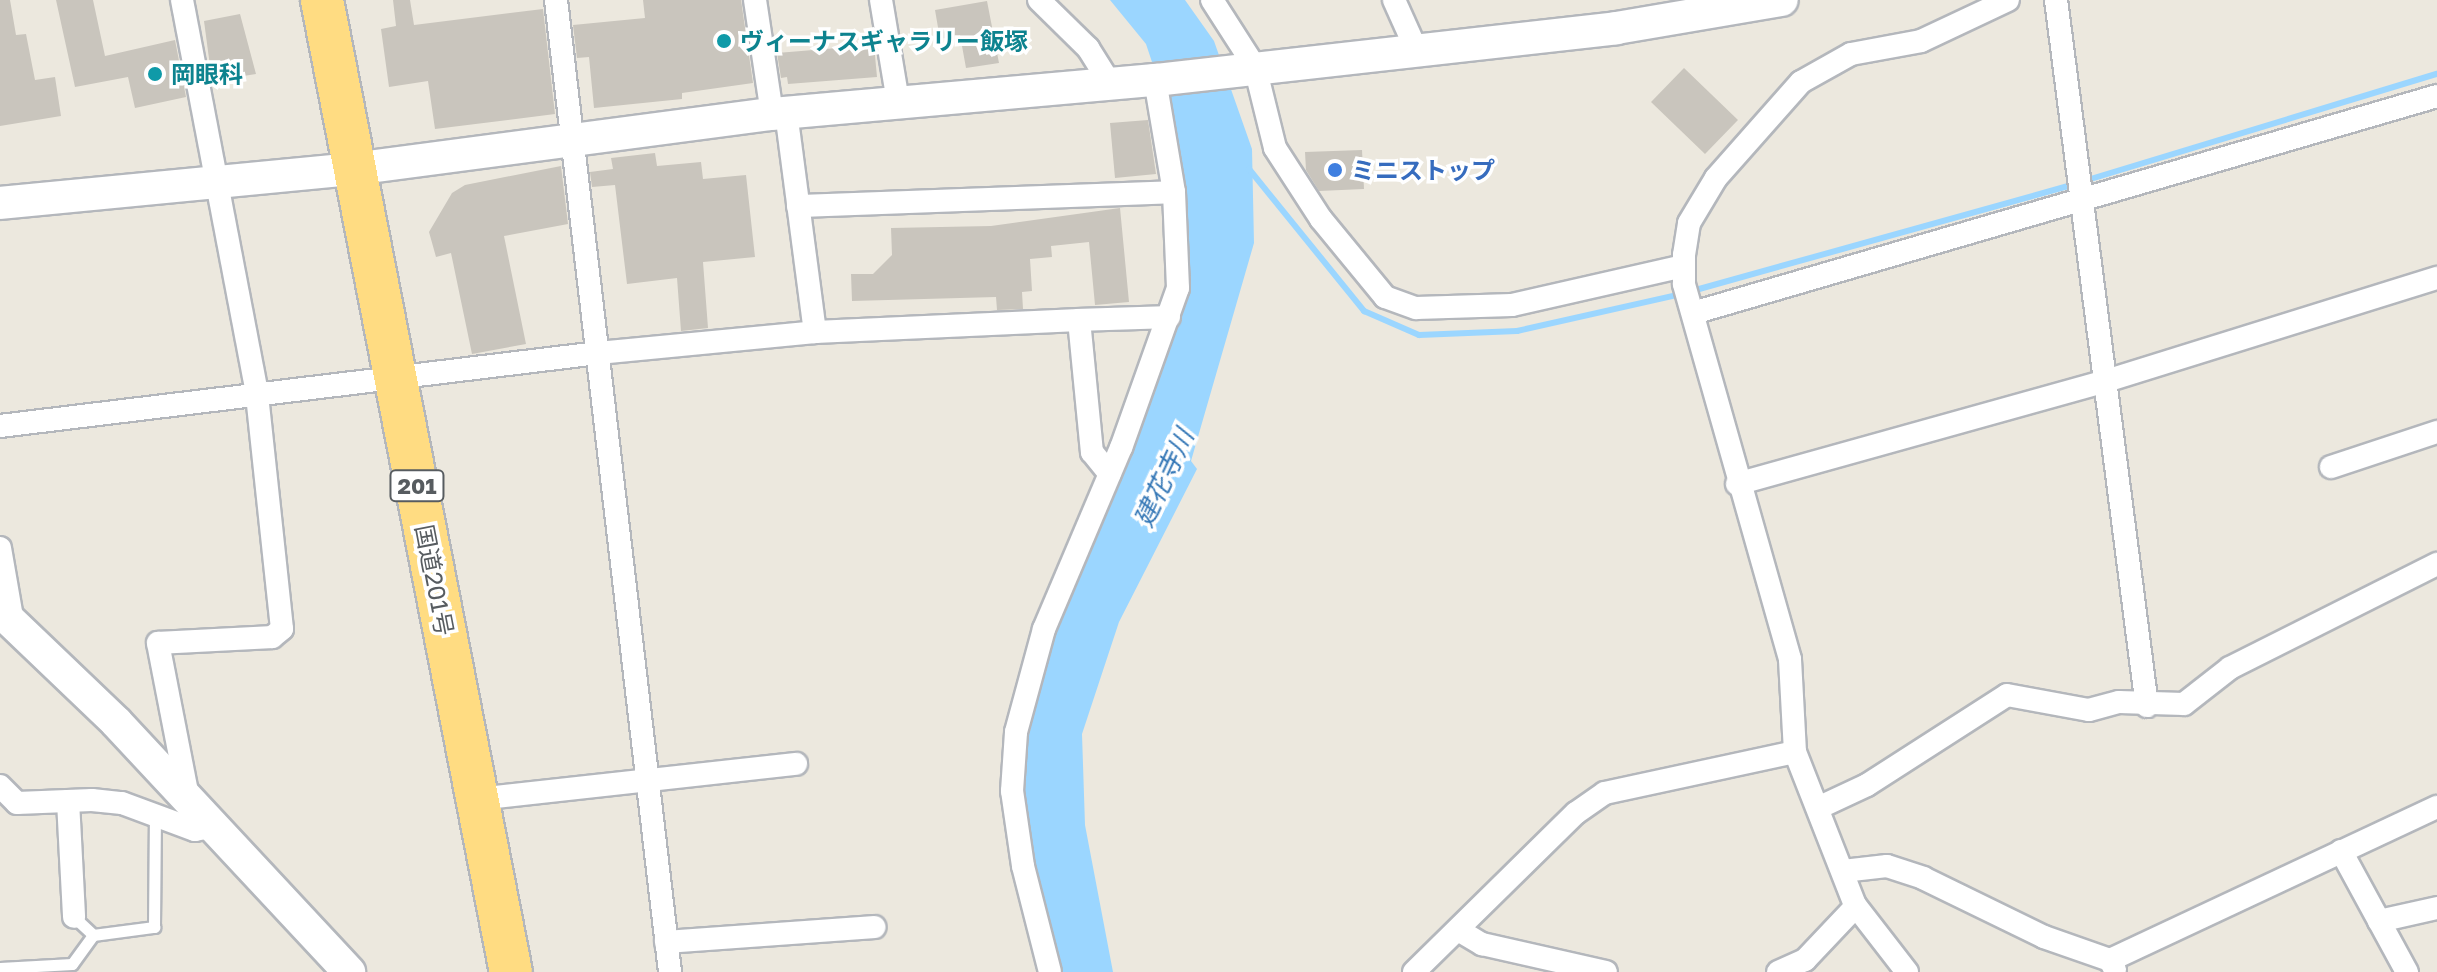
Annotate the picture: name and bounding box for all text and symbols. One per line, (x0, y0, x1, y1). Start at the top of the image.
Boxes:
place label: ヴィーナスギャラリー飯塚 (740, 27, 1028, 55)
marker: ヴィーナスギャラリー飯塚 (715, 32, 733, 50)
place label: 岡眼科 (171, 60, 243, 88)
marker: 岡眼科 (146, 65, 164, 83)
place label: ミニストップ (1351, 156, 1495, 184)
marker: ミニストップ (1326, 161, 1344, 179)
water label: 建花寺川 (1128, 424, 1200, 532)
road number: 201 (389, 468, 445, 504)
street label: 国道201号 (410, 522, 460, 638)

